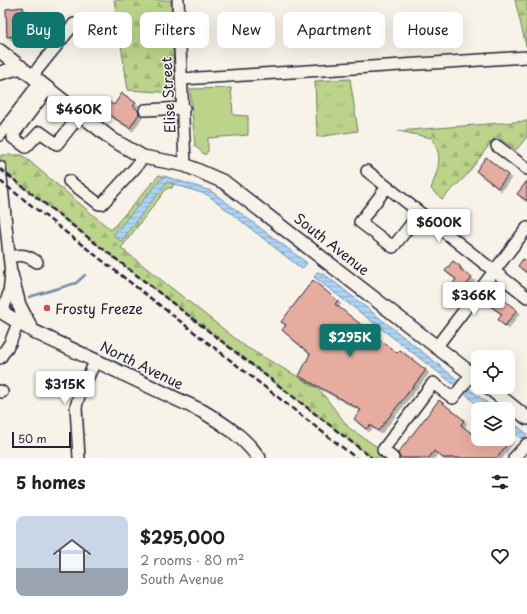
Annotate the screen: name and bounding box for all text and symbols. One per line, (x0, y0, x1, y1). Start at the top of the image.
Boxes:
chip: Buy (12, 12, 65, 48)
chip: Rent (73, 12, 132, 48)
chip: Filters (140, 12, 209, 48)
chip: New (217, 12, 275, 48)
chip: Apartment (283, 12, 385, 48)
chip: House (393, 12, 463, 48)
street label: Elise Street (155, 56, 180, 134)
pin: $460K (51, 96, 107, 130)
text: $460K (56, 99, 102, 118)
street label: South Avenue (290, 208, 374, 280)
pin: $600K (411, 209, 467, 243)
text: $600K (416, 212, 462, 231)
pin: $366K (446, 282, 502, 316)
text: $366K (452, 285, 496, 304)
place label: Frosty Freeze (55, 298, 143, 319)
marker: Frosty Freeze (42, 303, 52, 313)
pin: $295K (322, 324, 378, 358)
text: $295K (329, 327, 371, 346)
street label: North Avenue (97, 336, 188, 394)
map controls (471, 350, 515, 446)
button: locate (471, 350, 515, 394)
pin: $315K (37, 371, 93, 405)
text: $315K (45, 374, 85, 393)
button: layers (471, 402, 515, 446)
scale bar (12, 430, 71, 449)
text: 50 m (18, 430, 47, 447)
text: 5 homes (16, 469, 86, 495)
icon: filters (489, 471, 511, 493)
text: $295,000 (140, 524, 225, 550)
icon: home (48, 532, 96, 580)
icon: heart (489, 545, 511, 567)
text: 2 rooms · 80 m² (140, 550, 245, 569)
text: South Avenue (140, 569, 224, 588)

